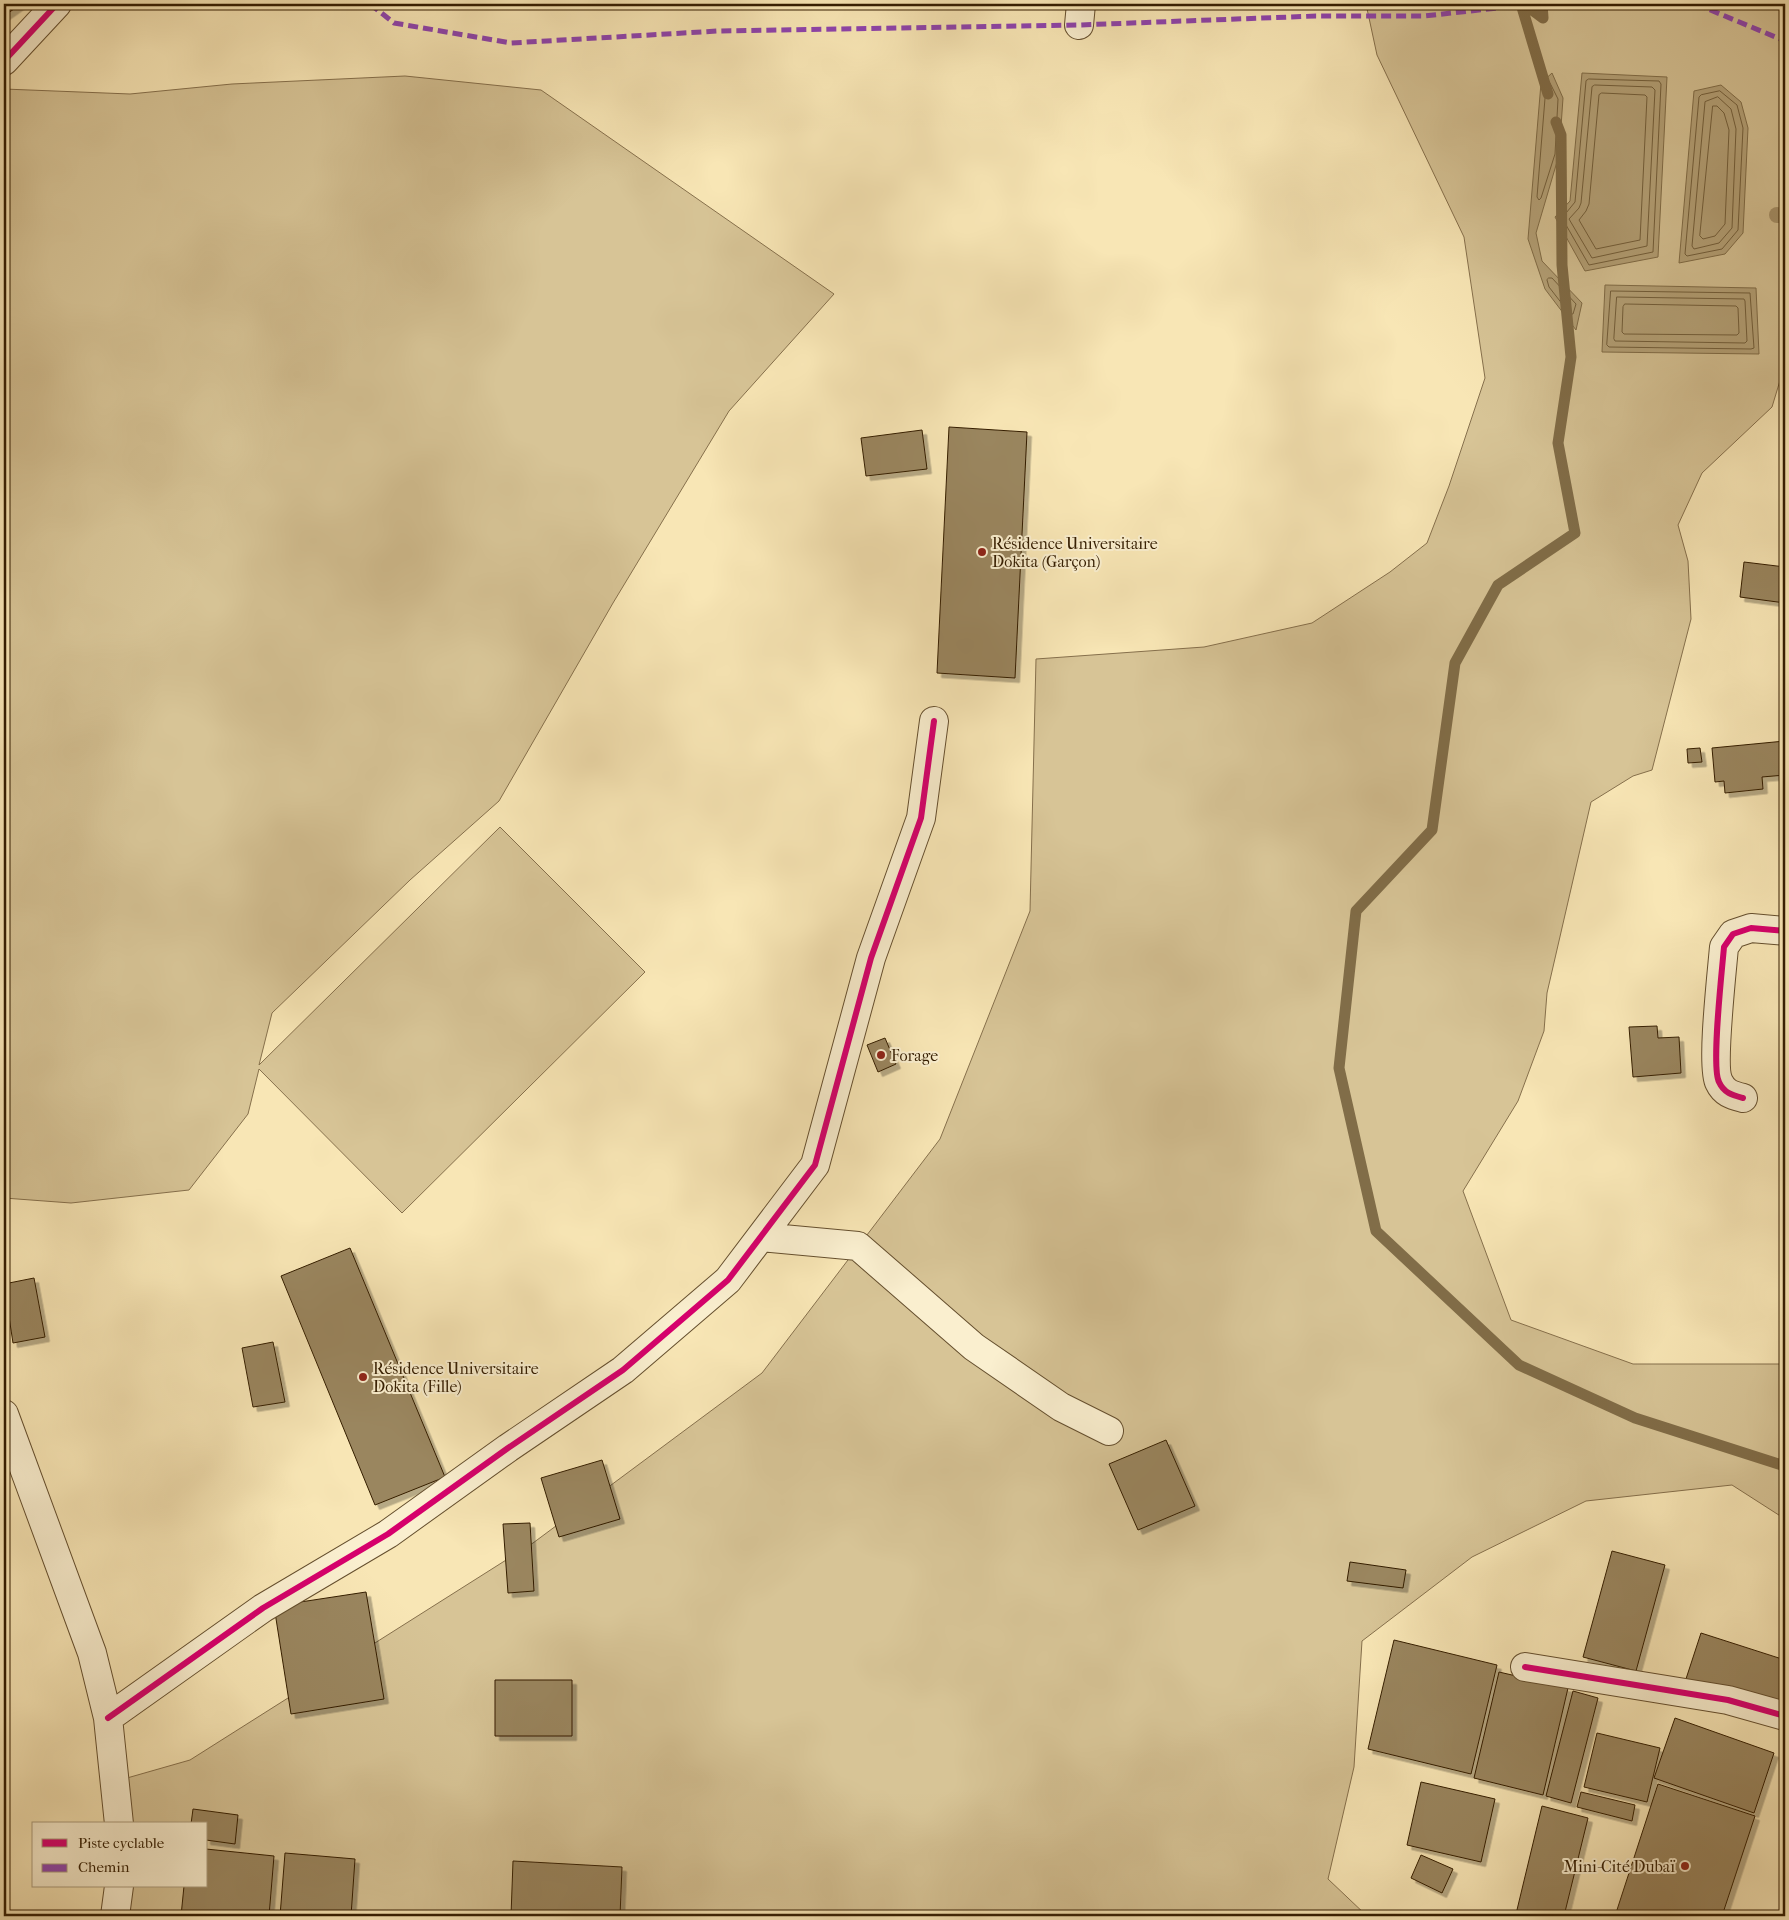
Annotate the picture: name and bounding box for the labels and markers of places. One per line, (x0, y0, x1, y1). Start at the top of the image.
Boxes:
place label: Résidence Universitaire Dokita (Garçon) (992, 534, 1158, 571)
marker: Résidence Universitaire Dokita (Garçon) (976, 546, 988, 558)
place label: Forage (891, 1046, 938, 1065)
marker: Forage (875, 1049, 887, 1061)
place label: Résidence Universitaire Dokita (Fille) (373, 1359, 539, 1396)
marker: Résidence Universitaire Dokita (Fille) (357, 1371, 369, 1383)
place label: Mini-Cité Dubaï (1563, 1857, 1675, 1876)
marker: Mini-Cité Dubaï (1679, 1860, 1691, 1872)

